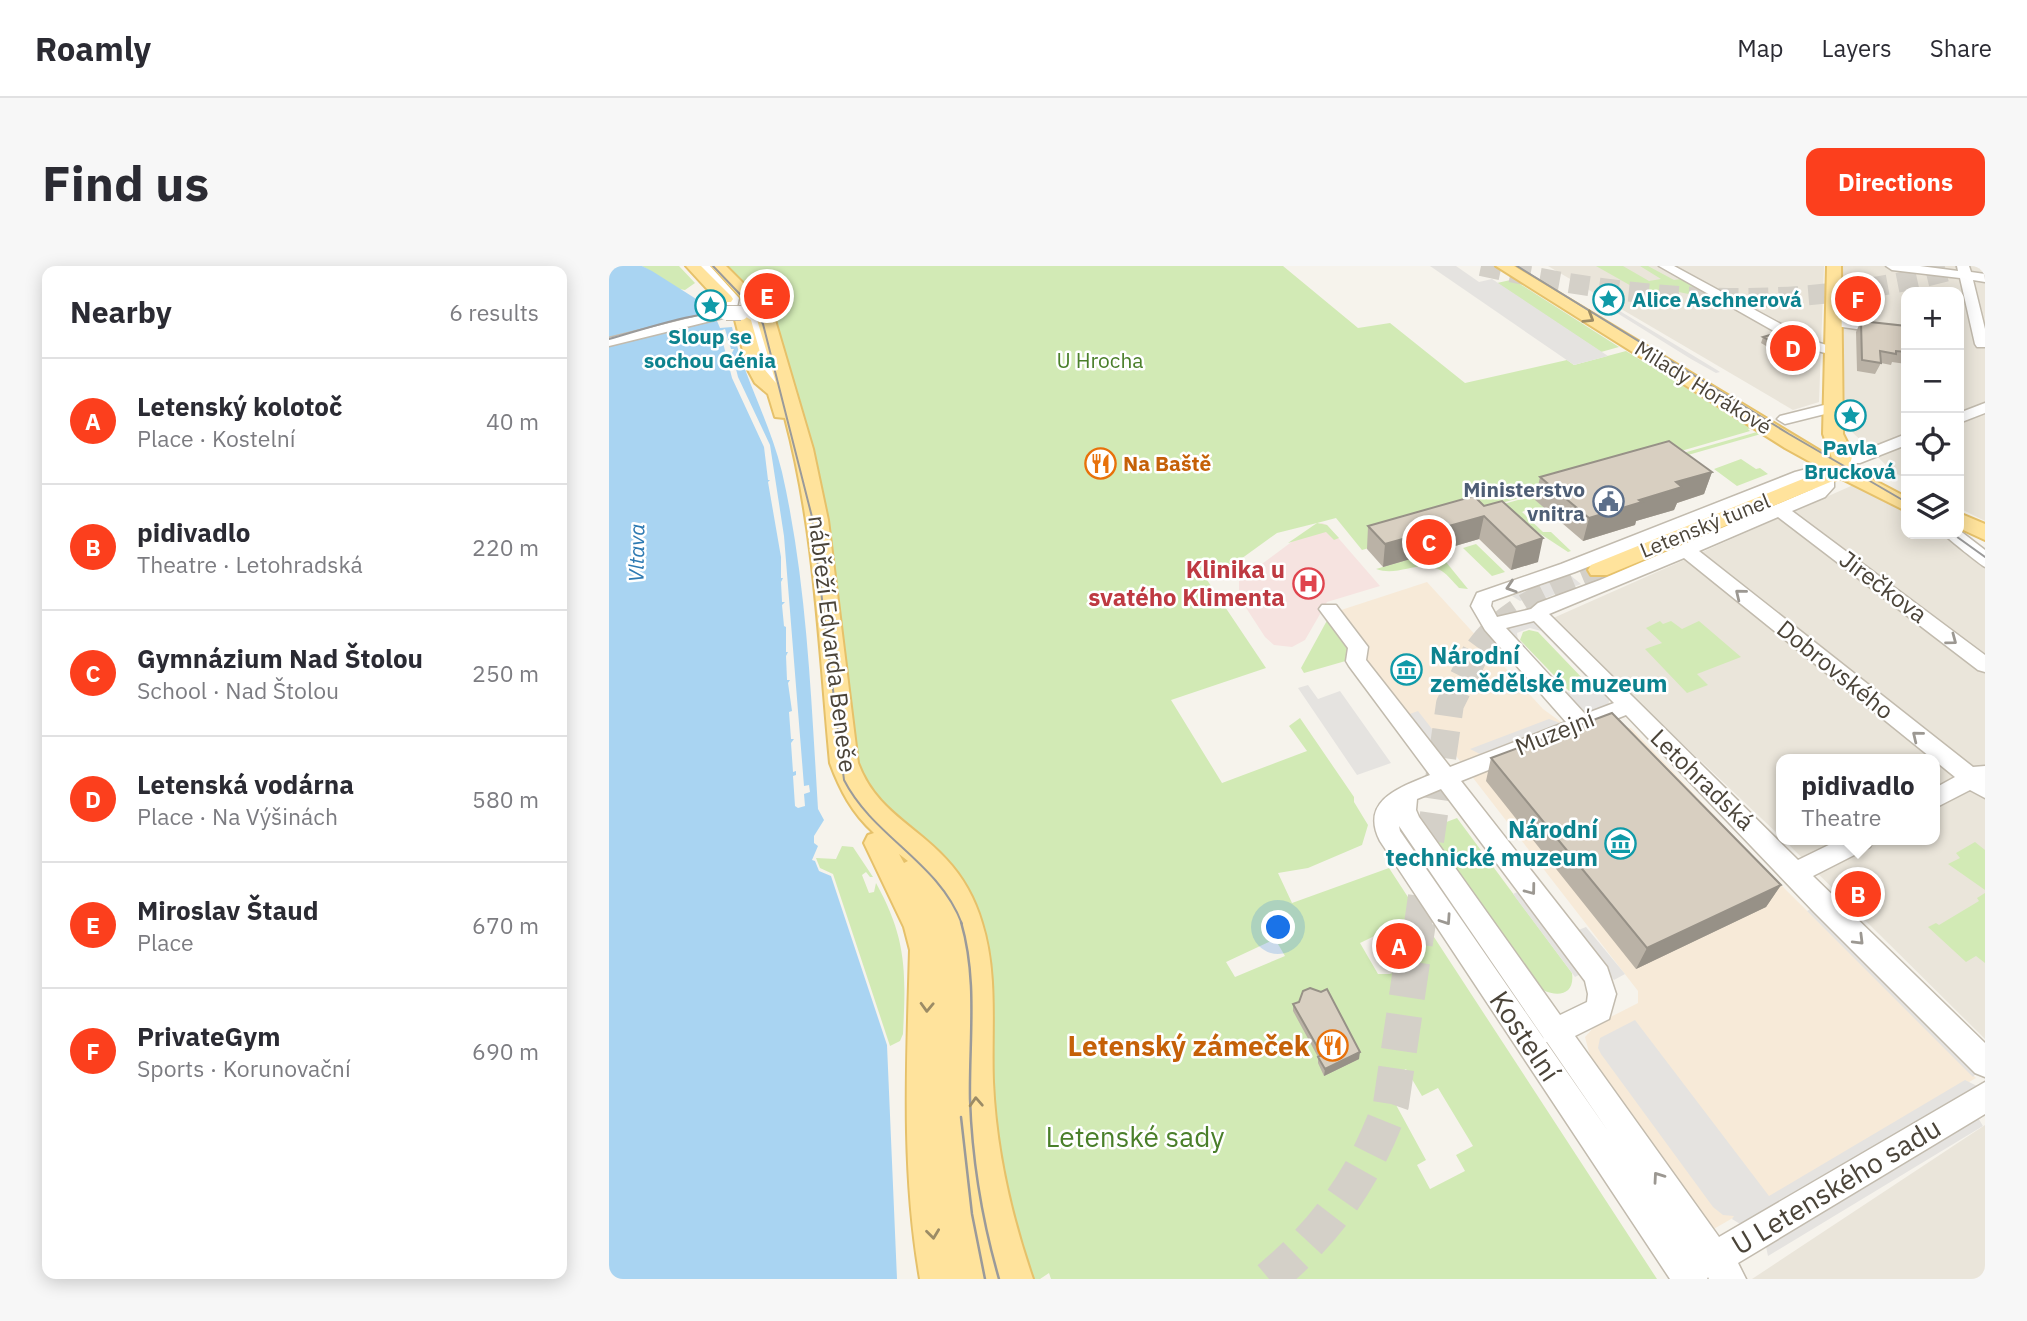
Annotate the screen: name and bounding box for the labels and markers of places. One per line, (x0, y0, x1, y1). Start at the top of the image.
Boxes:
pin: E (744, 270, 790, 322)
pin: F (1835, 273, 1881, 325)
place icon: Alice Aschnerová (1592, 283, 1626, 317)
place label: Alice Aschnerová (1632, 285, 1802, 313)
place icon: Sloup se sochou Génia (693, 288, 727, 322)
place label: Sloup se sochou Génia (644, 322, 776, 374)
pin: D (1770, 322, 1816, 374)
place icon: Pavla Brucková (1833, 399, 1867, 433)
place label: Pavla Brucková (1804, 433, 1896, 485)
restaurant icon: Na Baště (1083, 447, 1117, 481)
place label: Na Baště (1123, 449, 1211, 477)
place label: Ministerstvo vnitra (1463, 475, 1585, 527)
public building icon: Ministerstvo vnitra (1591, 485, 1625, 519)
pin: C (1406, 516, 1452, 568)
place label: Klinika u svatého Klimenta (1088, 553, 1285, 613)
hospital icon: Klinika u svatého Klimenta (1291, 567, 1325, 601)
place label: Národní zemědělské muzeum (1430, 639, 1668, 699)
museum icon: Národní zemědělské muzeum (1390, 653, 1424, 687)
place label: Národní technické muzeum (1386, 813, 1599, 873)
museum icon: Národní technické muzeum (1604, 827, 1638, 861)
pin: B (1835, 868, 1881, 920)
pin: A (1376, 920, 1422, 972)
place label: Letenský zámeček (1068, 1027, 1311, 1064)
restaurant icon: Letenský zámeček (1316, 1029, 1350, 1063)

